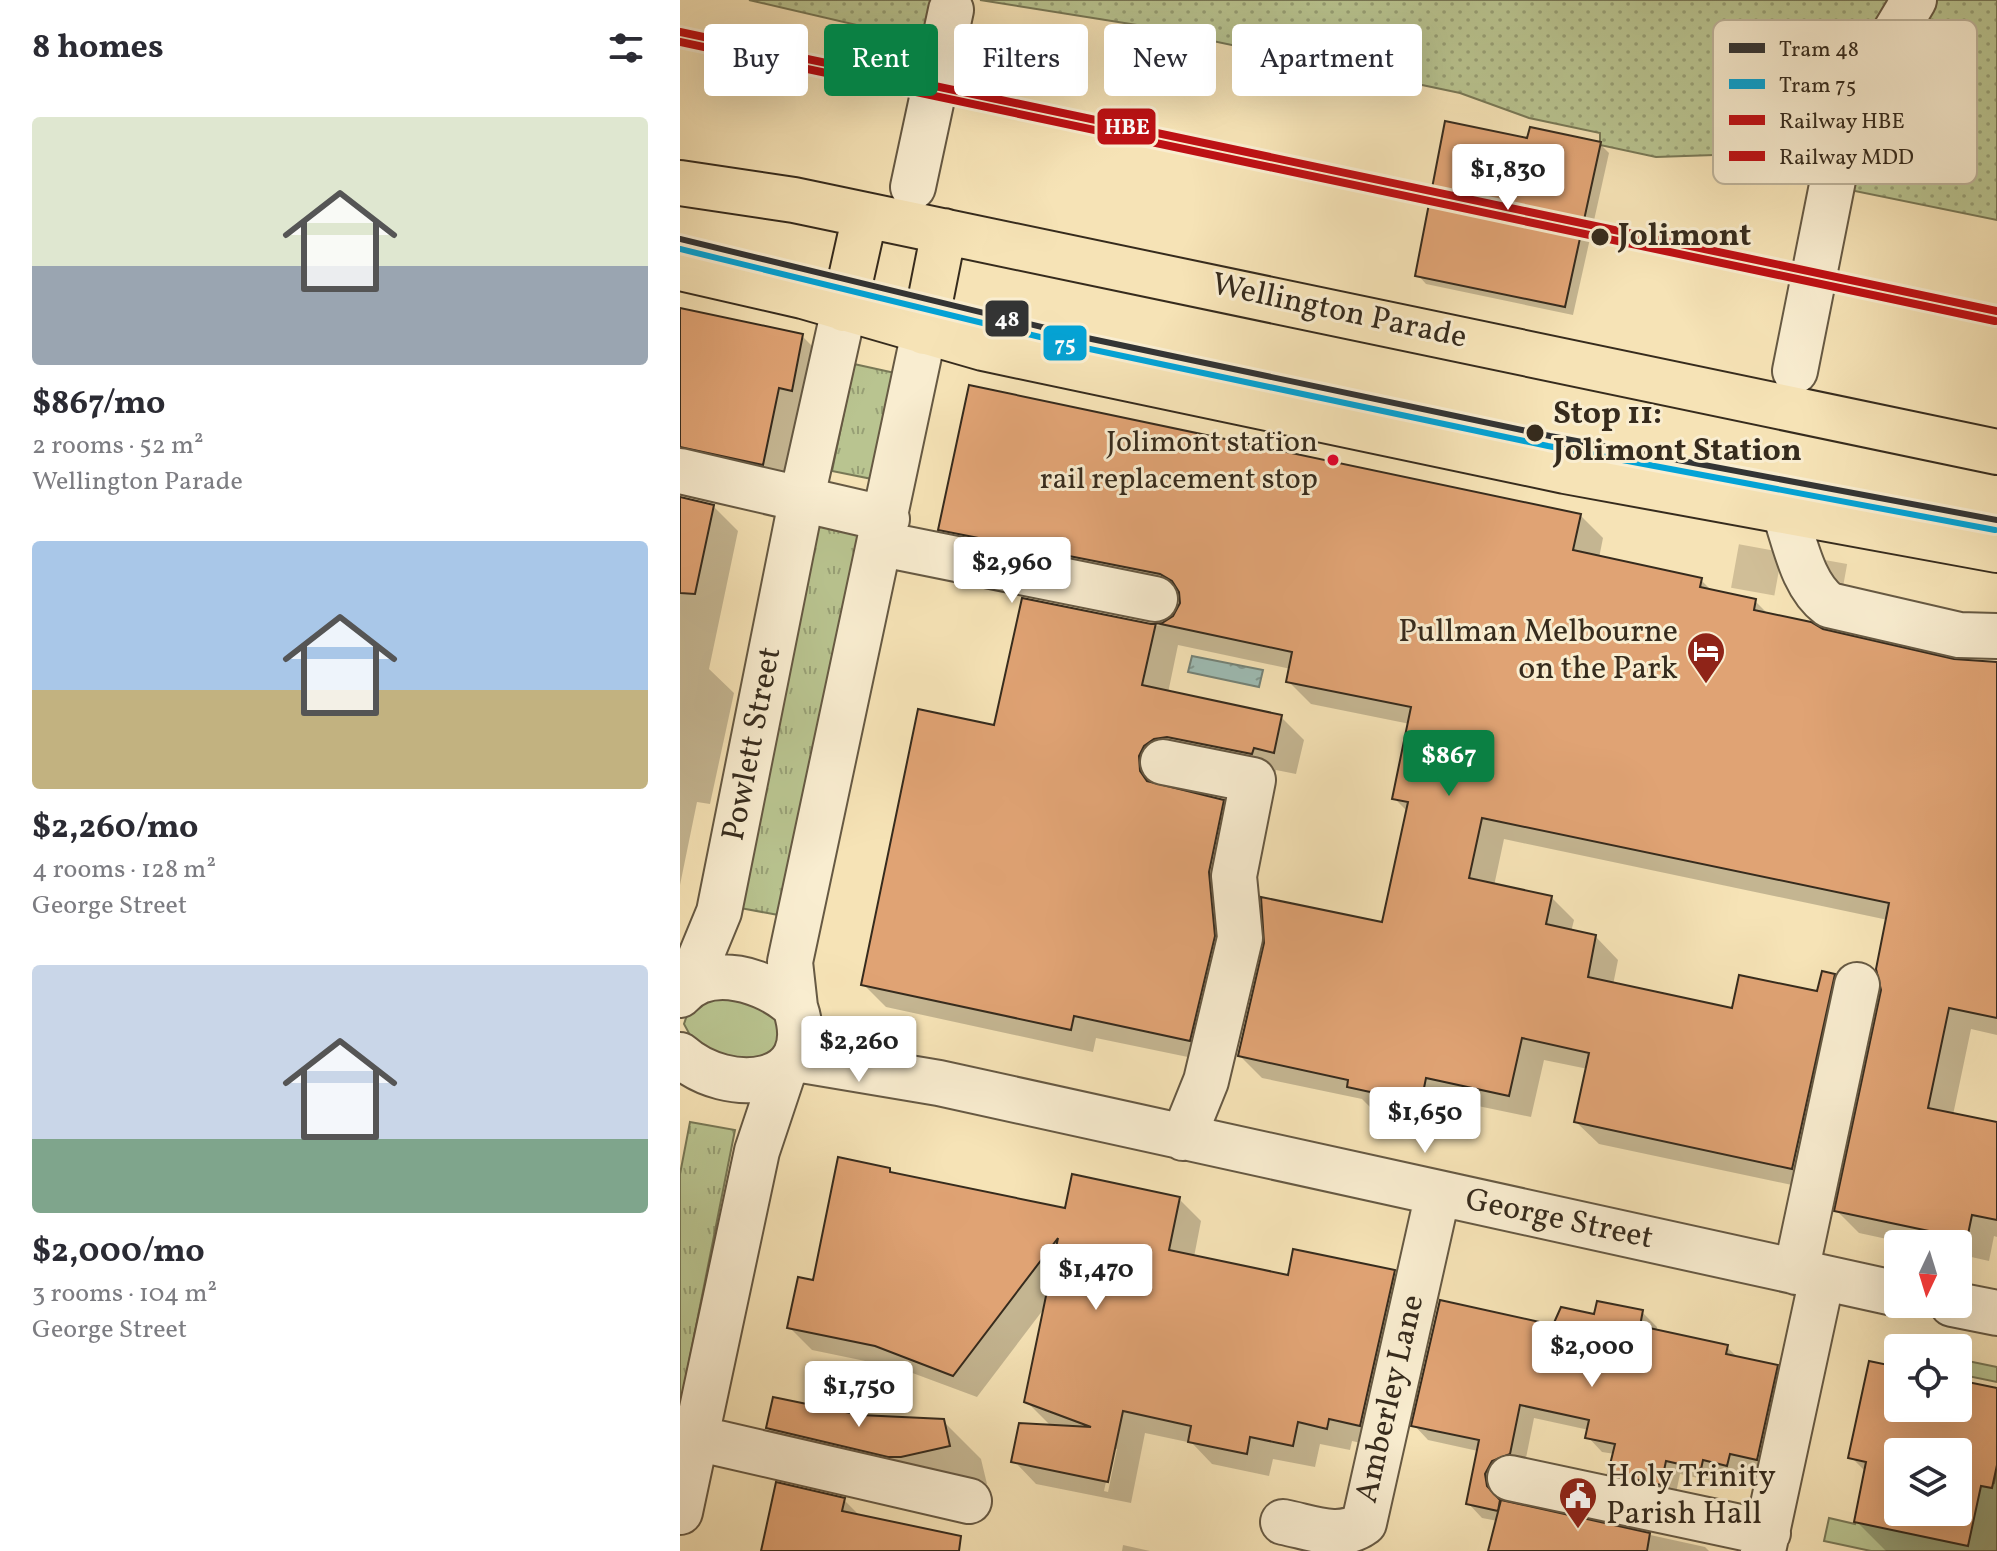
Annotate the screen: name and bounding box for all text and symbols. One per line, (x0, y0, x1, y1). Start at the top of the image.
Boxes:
legend (1713, 20, 1977, 184)
chip: Buy (704, 24, 808, 96)
chip: Rent (824, 24, 938, 96)
chip: Filters (954, 24, 1088, 96)
chip: New (1104, 24, 1216, 96)
chip: Apartment (1232, 24, 1422, 96)
text: 8 homes (32, 25, 164, 72)
icon: filters (604, 26, 648, 70)
text: Tram 48 (1779, 35, 1859, 66)
text: Tram 75 (1779, 71, 1856, 102)
line badge: HBE (1096, 107, 1157, 146)
text: Railway HBE (1779, 107, 1905, 138)
text: HBE (1104, 113, 1150, 144)
text: Railway MDD (1779, 143, 1914, 174)
pin: $1,830 (1443, 144, 1573, 212)
text: $1,830 (1470, 152, 1546, 188)
icon: home (268, 169, 412, 313)
place label: Jolimont (1617, 215, 1751, 259)
marker: Jolimont (1589, 226, 1611, 248)
street label: Wellington Parade (1208, 264, 1470, 360)
line badge: 48 (984, 299, 1030, 338)
text: 48 (994, 305, 1020, 336)
line badge: 75 (1042, 324, 1088, 362)
text: 75 (1054, 330, 1076, 361)
text: $867/mo (32, 381, 166, 428)
place label: Stop 11: Jolimont Station (1552, 393, 1802, 474)
place label: Jolimont station rail replacement stop (1040, 422, 1318, 501)
marker: Stop 11: Jolimont Station (1524, 422, 1546, 444)
text: 2 rooms · 52 m² (32, 428, 204, 464)
marker: Jolimont station rail replacement stop (1325, 452, 1341, 468)
text: Wellington Parade (32, 464, 243, 500)
pin: $2,960 (947, 537, 1077, 605)
text: $2,960 (972, 545, 1052, 581)
icon: home (268, 593, 412, 737)
place label: Pullman Melbourne on the Park (1398, 611, 1678, 692)
hotel icon: Pullman Melbourne on the Park (1685, 630, 1727, 685)
street label: Powlett Street (713, 643, 793, 845)
pin: $867 (1402, 730, 1496, 798)
text: $867 (1421, 738, 1477, 774)
text: $2,260/mo (32, 805, 199, 852)
text: 4 rooms · 128 m² (32, 852, 216, 888)
text: George Street (32, 888, 187, 924)
pin: $2,260 (794, 1016, 924, 1084)
icon: home (268, 1017, 412, 1161)
text: $2,260 (819, 1024, 899, 1060)
pin: $1,650 (1360, 1087, 1490, 1155)
text: $1,650 (1387, 1095, 1463, 1131)
street label: George Street (1461, 1179, 1657, 1261)
text: $2,000/mo (32, 1229, 205, 1276)
north arrow (1884, 1230, 1972, 1318)
map controls (1884, 1230, 1972, 1526)
pin: $1,470 (1031, 1244, 1161, 1312)
text: $1,470 (1058, 1252, 1134, 1288)
text: 3 rooms · 104 m² (32, 1276, 217, 1312)
street label: Amberley Lane (1346, 1291, 1436, 1507)
text: George Street (32, 1312, 187, 1348)
pin: $2,000 (1527, 1321, 1657, 1389)
text: $2,000 (1550, 1329, 1634, 1365)
button: locate (1884, 1334, 1972, 1422)
pin: $1,750 (794, 1361, 924, 1429)
text: $1,750 (823, 1369, 895, 1405)
button: layers (1884, 1438, 1972, 1526)
place label: Holy Trinity Parish Hall (1606, 1456, 1776, 1537)
public building icon: Holy Trinity Parish Hall (1557, 1475, 1599, 1530)

